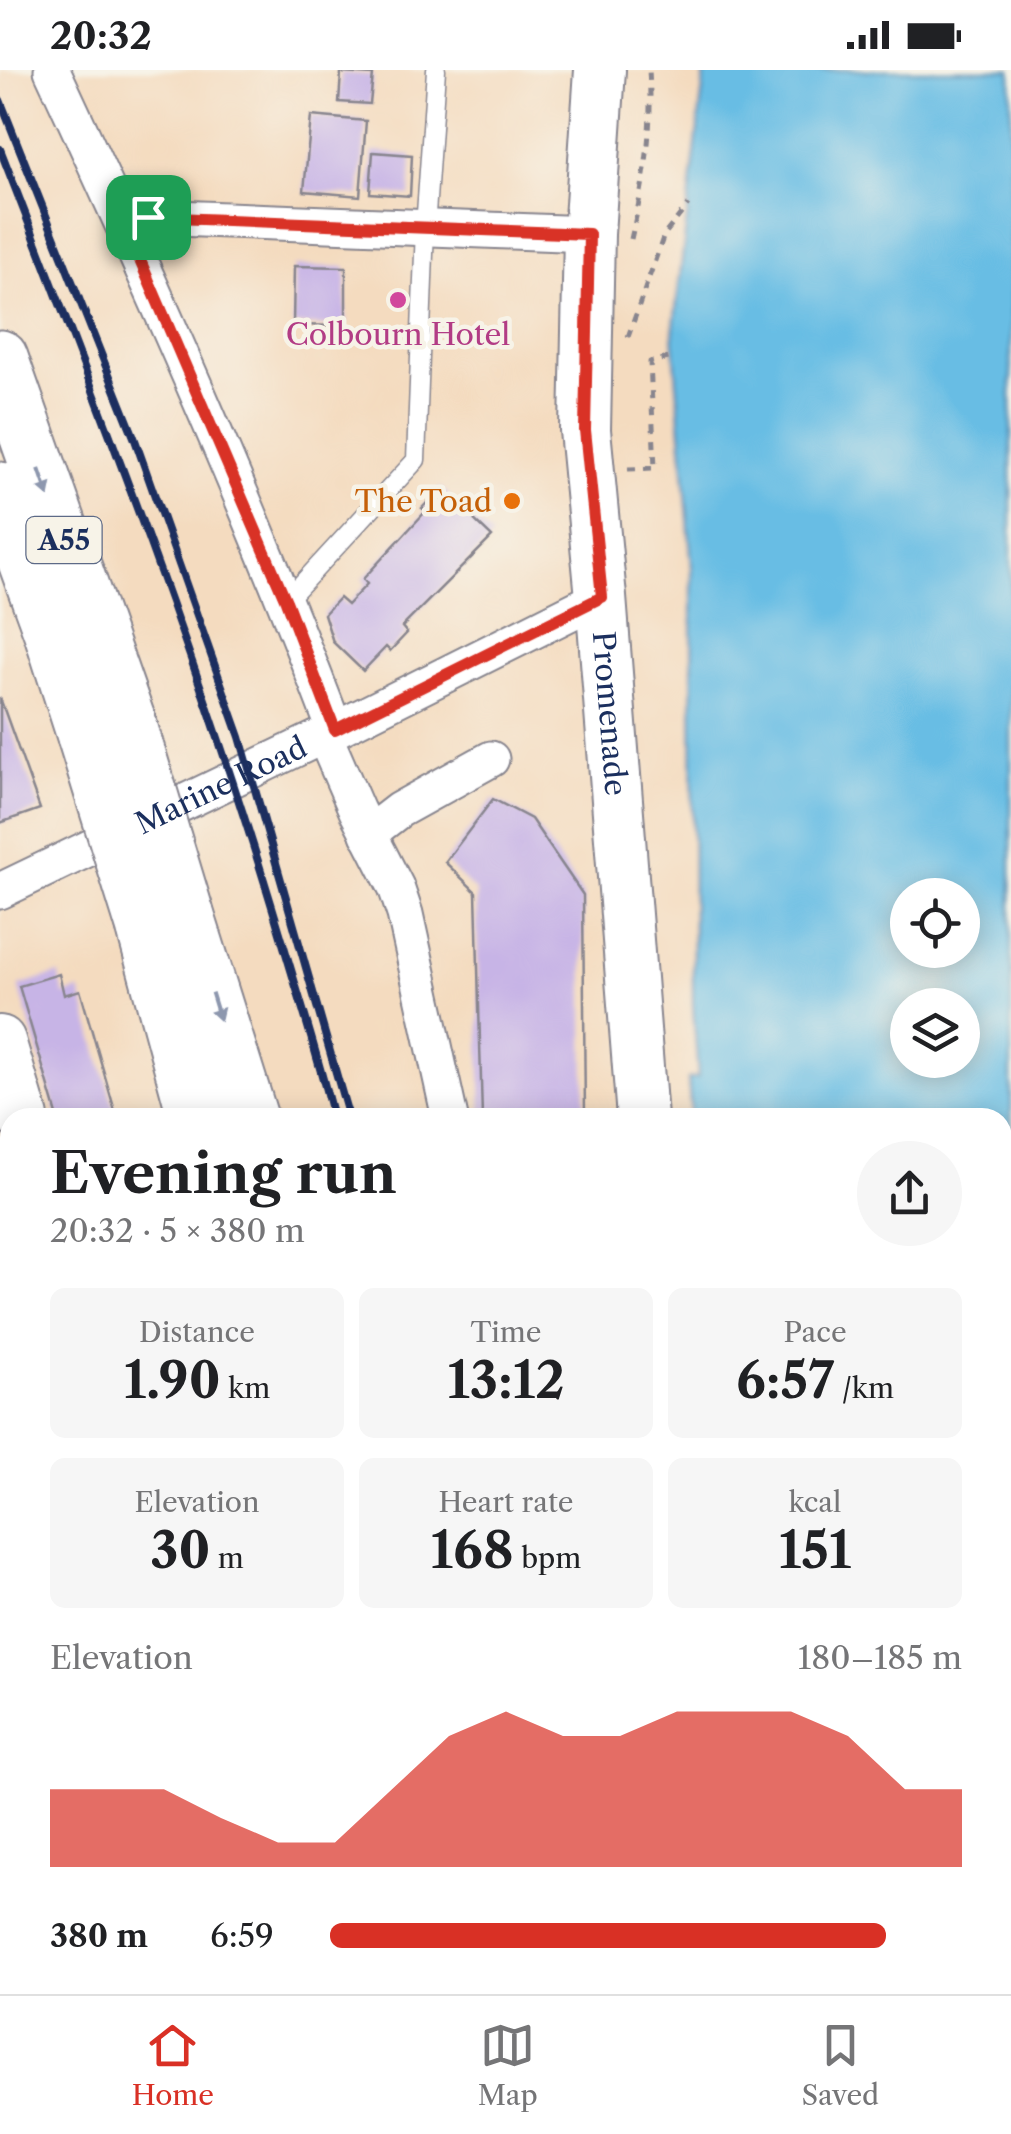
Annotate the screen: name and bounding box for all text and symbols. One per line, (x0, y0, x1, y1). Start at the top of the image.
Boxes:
text: 20:32 (50, 12, 152, 59)
pin (106, 175, 191, 260)
icon: arrive (121, 190, 176, 245)
marker: Colbourn Hotel (387, 289, 409, 311)
place label: Colbourn Hotel (286, 316, 510, 353)
one-way arrow (37, 468, 52, 498)
place label: The Toad (355, 483, 492, 520)
marker: The Toad (501, 490, 523, 512)
road number: A55 (27, 517, 102, 563)
street label: Promenade (585, 630, 635, 797)
street label: Marine Road (129, 728, 312, 842)
map controls (890, 878, 980, 1078)
button: locate (890, 878, 980, 968)
button: layers (890, 988, 980, 1078)
one-way arrow (209, 992, 224, 1022)
text: Evening run (50, 1140, 397, 1207)
button: share (857, 1141, 962, 1246)
text: 20:32 · 5 × 380 m (50, 1211, 305, 1250)
text: Distance (139, 1315, 255, 1349)
text: Time (471, 1315, 541, 1349)
text: Pace (783, 1315, 847, 1349)
text: 1.90 (124, 1349, 221, 1411)
text: 13:12 (447, 1349, 565, 1411)
text: 6:57 (736, 1349, 834, 1411)
text: km (221, 1371, 270, 1405)
text: /km (834, 1371, 894, 1405)
text: Elevation (134, 1485, 260, 1519)
text: Heart rate (439, 1485, 573, 1519)
text: kcal (789, 1485, 841, 1519)
text: 30 (150, 1519, 210, 1581)
text: 168 (431, 1519, 514, 1581)
text: 151 (779, 1519, 851, 1581)
text: m (210, 1541, 244, 1575)
text: bpm (514, 1541, 581, 1575)
text: Elevation (50, 1638, 193, 1677)
text: 180–185 m (798, 1638, 962, 1677)
text: 380 m (50, 1916, 148, 1955)
text: 6:59 (210, 1916, 274, 1955)
tab: Home (132, 2018, 214, 2112)
tab: Map (478, 2018, 538, 2112)
tab: Saved (801, 2018, 879, 2112)

